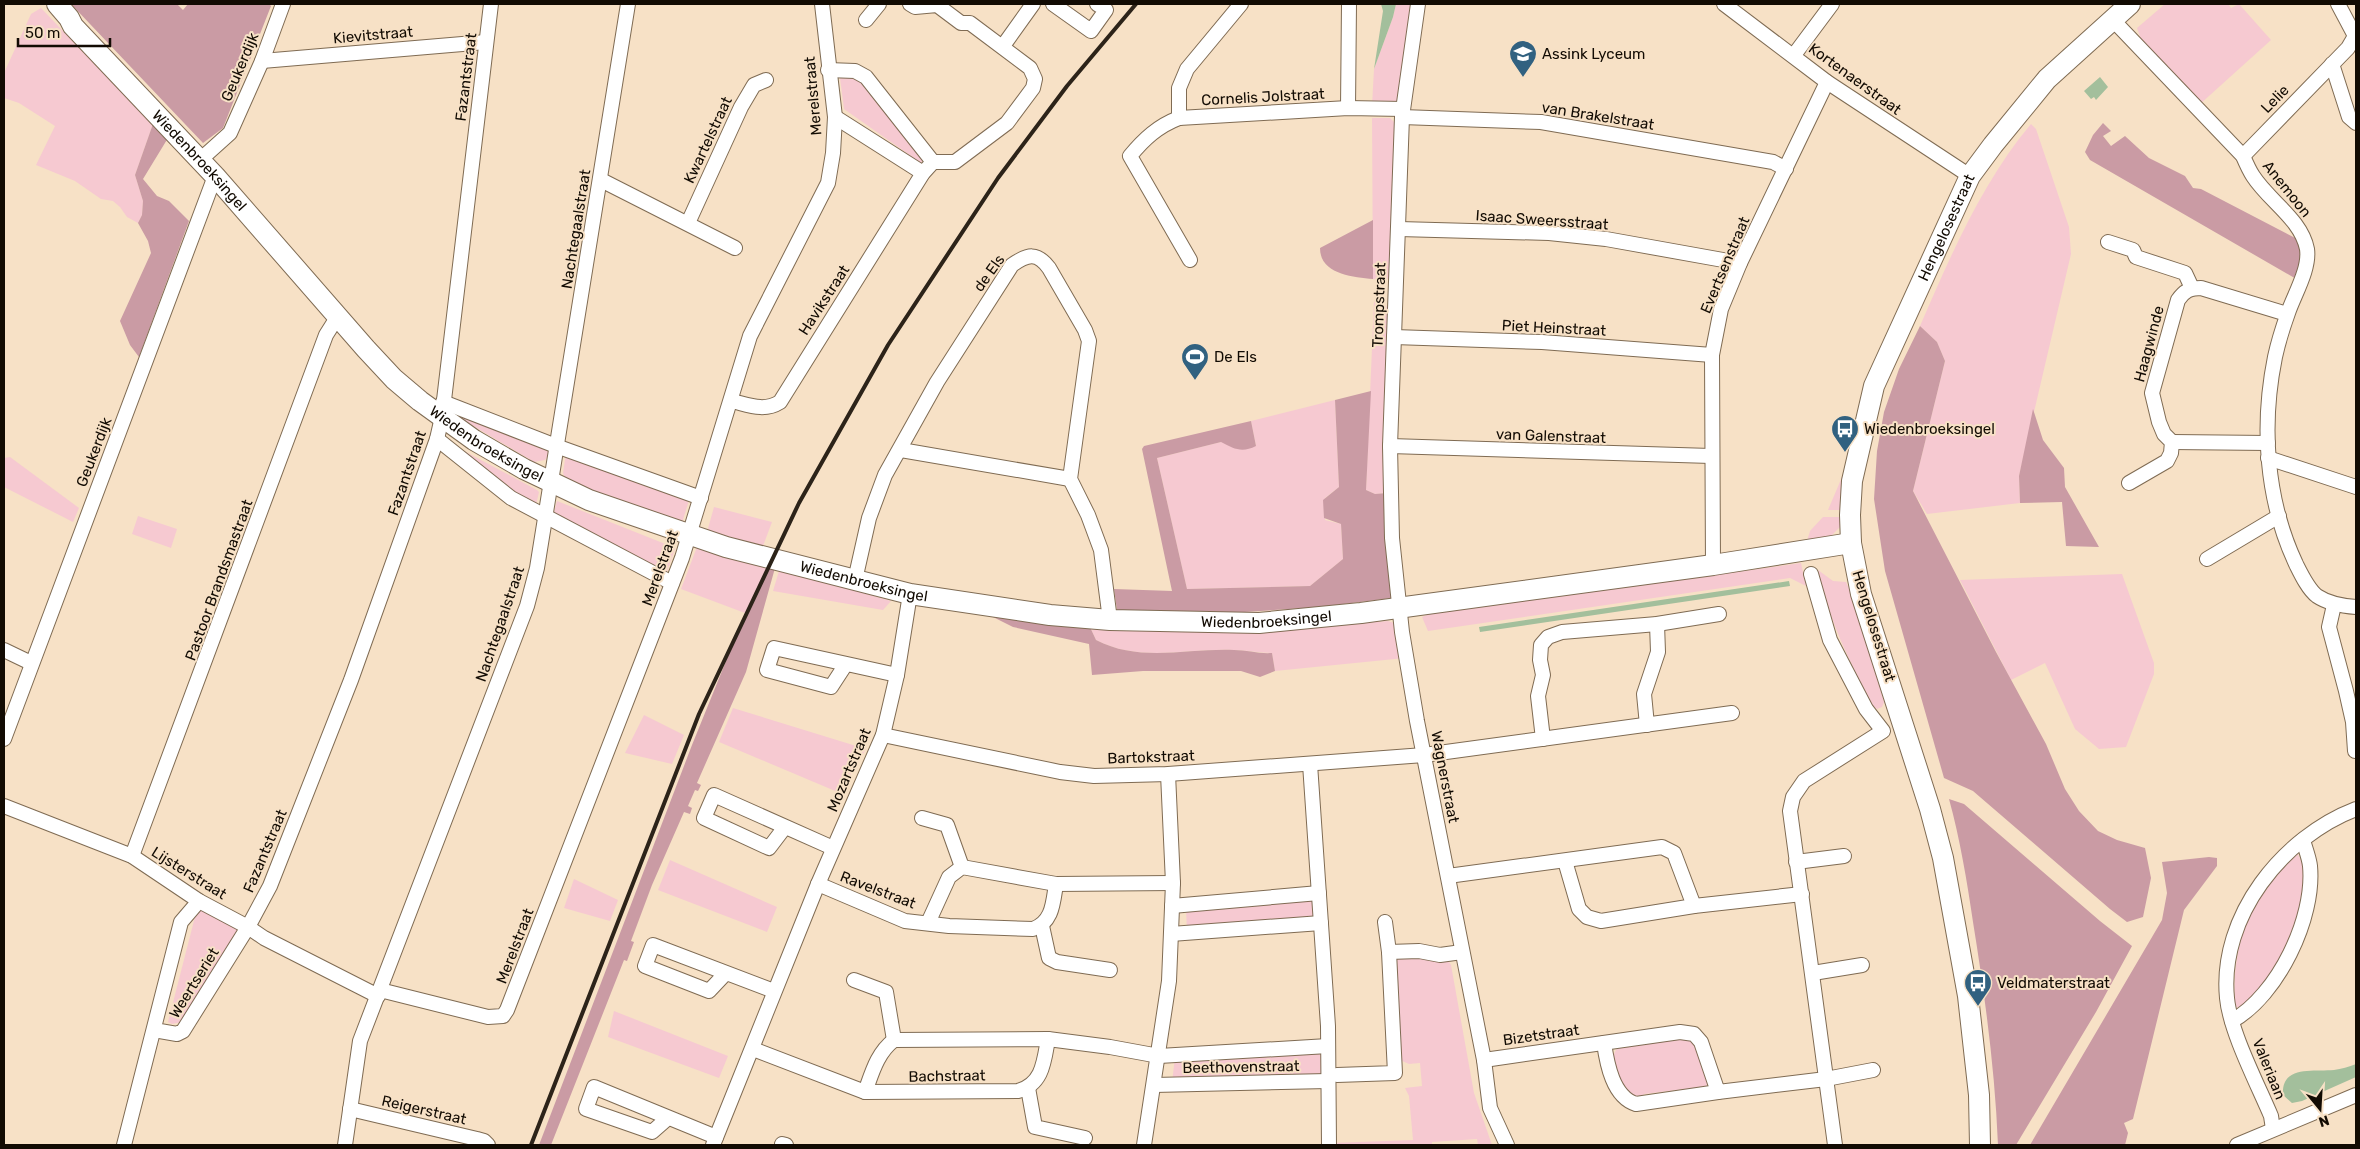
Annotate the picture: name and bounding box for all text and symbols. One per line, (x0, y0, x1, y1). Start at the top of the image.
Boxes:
scale bar (18, 15, 110, 47)
street label: Kievitstraat (332, 23, 414, 47)
text: 50 m (25, 24, 60, 42)
street label: Geukerdijk (217, 30, 263, 104)
street label: Fazantstraat (452, 32, 480, 122)
school or university icon: Assink Lyceum (1508, 39, 1538, 78)
street label: Kortenaerstraat (1805, 39, 1905, 119)
place label: Assink Lyceum (1542, 45, 1645, 63)
street label: Merelstraat (801, 56, 825, 136)
street label: Lelie (2257, 81, 2293, 117)
street label: Cornelis Jolstraat (1201, 85, 1325, 109)
street label: Kwartelstraat (680, 94, 736, 186)
street label: van Brakelstraat (1540, 98, 1656, 134)
street label: Wiedenbroeksingel (148, 106, 250, 215)
street label: Anemoon (2259, 157, 2315, 221)
street label: Nachtegaalstraat (558, 168, 594, 290)
street label: Hengelosestraat (1914, 171, 1979, 284)
street label: Isaac Sweersstraat (1475, 206, 1609, 234)
street label: Evertsenstraat (1697, 214, 1754, 316)
street label: de Els (970, 251, 1009, 295)
street label: Havikstraat (795, 262, 853, 338)
street label: Trompstraat (1369, 262, 1389, 348)
street label: Haagwinde (2130, 304, 2168, 384)
street label: Piet Heinstraat (1501, 316, 1607, 340)
sports icon: De Els (1180, 342, 1210, 381)
place label: De Els (1214, 348, 1257, 366)
street label: Wiedenbroeksingel (426, 402, 546, 486)
street label: Geukerdijk (73, 414, 116, 489)
bus stop icon: Wiedenbroeksingel (1830, 414, 1860, 453)
place label: Wiedenbroeksingel (1864, 420, 1995, 438)
street label: van Galenstraat (1496, 425, 1606, 447)
street label: Fazantstraat (384, 428, 430, 518)
street label: Pastoor Brandsmastraat (181, 497, 257, 663)
street label: Merelstraat (638, 528, 682, 608)
street label: Wiedenbroeksingel (798, 557, 929, 606)
street label: Nachtegaalstraat (472, 564, 528, 684)
street label: Hengelosestraat (1849, 568, 1900, 684)
street label: Wiedenbroeksingel (1201, 607, 1332, 632)
street label: Mozartstraat (823, 725, 875, 815)
street label: Wagnerstraat (1427, 729, 1463, 825)
street label: Bartokstraat (1107, 746, 1195, 768)
street label: Fazantstraat (239, 806, 291, 895)
street label: Lijsterstraat (148, 843, 230, 903)
street label: Ravelstraat (838, 867, 918, 913)
street label: Merelstraat (492, 906, 538, 986)
street label: Weertseriet (165, 944, 223, 1022)
bus stop icon: Veldmaterstraat (1963, 968, 1993, 1007)
place label: Veldmaterstraat (1997, 974, 2110, 992)
street label: Bizetstraat (1502, 1021, 1580, 1049)
street label: Valeriaan (2249, 1036, 2289, 1102)
street label: Beethovenstraat (1182, 1057, 1300, 1077)
street label: Bachstraat (908, 1066, 986, 1086)
north arrow (2295, 1084, 2345, 1134)
street label: Reigerstraat (380, 1092, 468, 1128)
text: N (2316, 1111, 2331, 1131)

